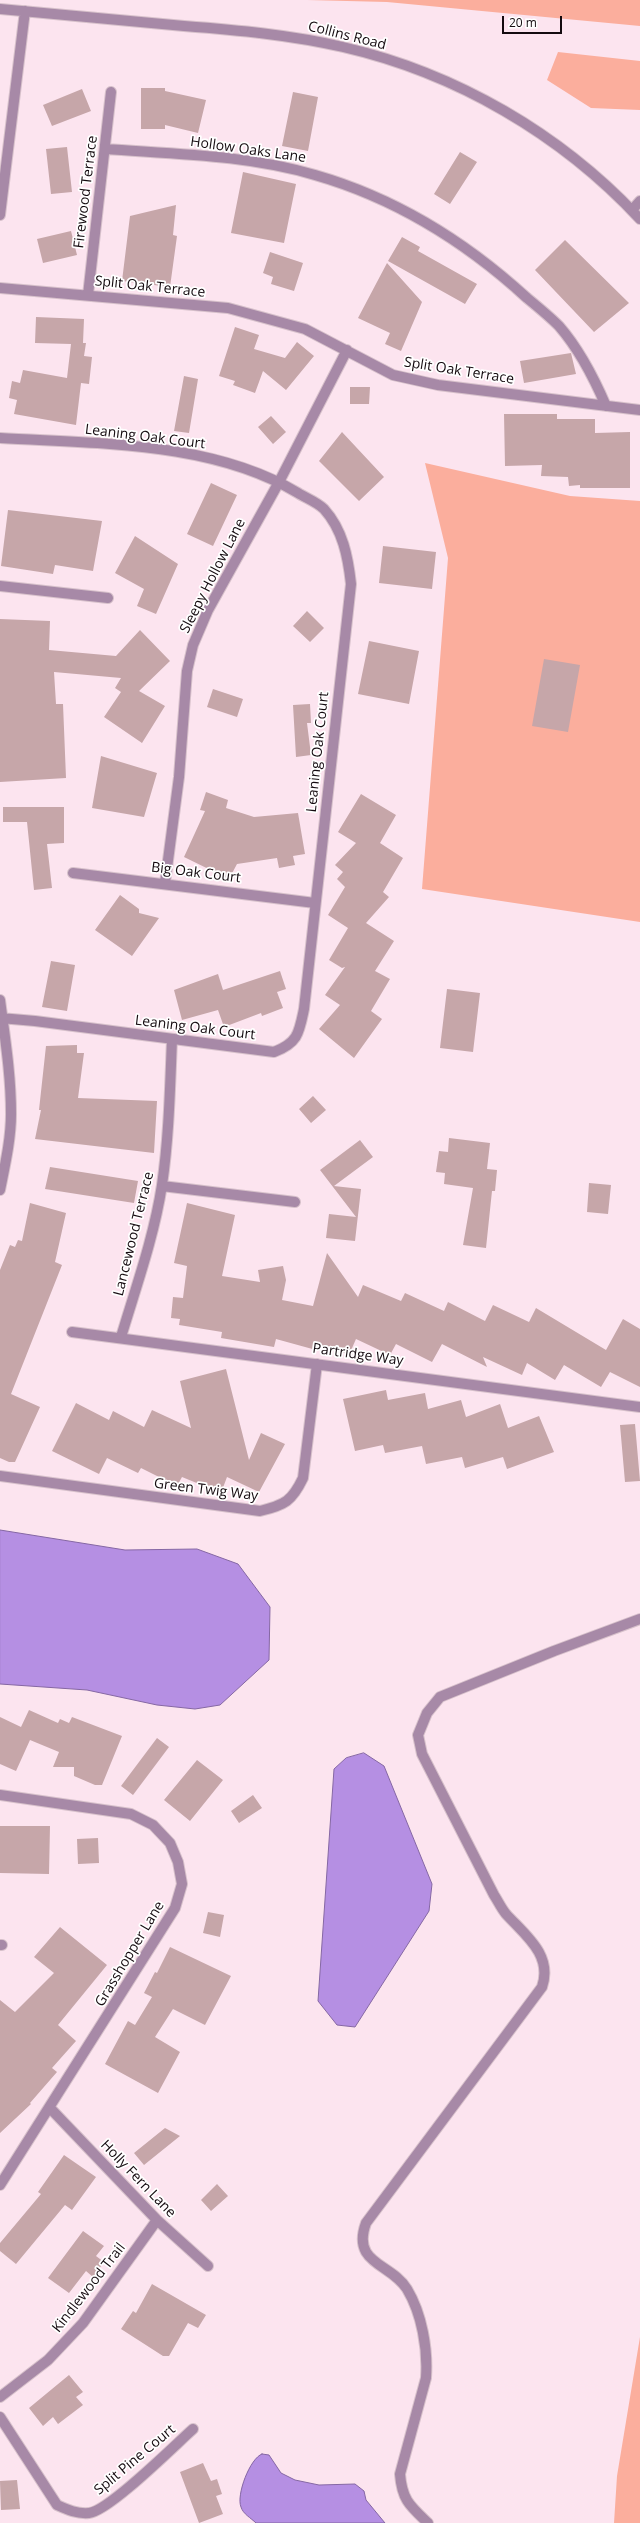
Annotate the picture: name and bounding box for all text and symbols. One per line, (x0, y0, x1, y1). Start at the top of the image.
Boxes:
scale bar (504, 8, 564, 34)
text: 20 m (509, 14, 537, 31)
street label: Collins Road (306, 18, 388, 54)
street label: Hollow Oaks Lane (189, 134, 307, 166)
street label: Firewood Terrace (71, 135, 101, 249)
street label: Split Oak Terrace (94, 273, 206, 301)
street label: Split Oak Terrace (403, 354, 515, 388)
street label: Leaning Oak Court (84, 421, 206, 453)
street label: Sleepy Hollow Lane (177, 516, 249, 636)
street label: Leaning Oak Court (303, 691, 333, 813)
street label: Big Oak Court (150, 859, 242, 887)
street label: Leaning Oak Court (134, 1012, 256, 1044)
street label: Lancewood Terrace (110, 1170, 158, 1298)
street label: Partridge Way (311, 1340, 405, 1370)
street label: Green Twig Way (153, 1475, 259, 1505)
street label: Grasshopper Lane (92, 1898, 168, 2010)
street label: Holly Fern Lane (97, 2137, 179, 2221)
street label: Kindlewood Trail (49, 2240, 129, 2336)
street label: Split Pine Court (91, 2421, 179, 2499)

